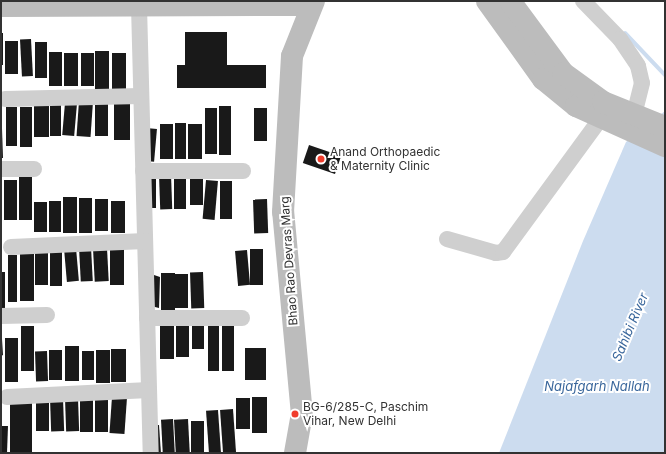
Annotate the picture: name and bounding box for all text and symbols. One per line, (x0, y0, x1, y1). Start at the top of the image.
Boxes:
place label: Anand Orthopaedic & Maternity Clinic (330, 145, 440, 173)
marker: Anand Orthopaedic & Maternity Clinic (315, 153, 327, 165)
street label: Bhao Rao Devras Marg (277, 196, 301, 326)
water label: Sahibi River (609, 290, 651, 364)
water label: Najafgarh Nallah (544, 378, 650, 394)
place label: BG-6/285-C, Paschim Vihar, New Delhi (303, 400, 428, 428)
marker: BG-6/285-C, Paschim Vihar, New Delhi (290, 409, 300, 419)

